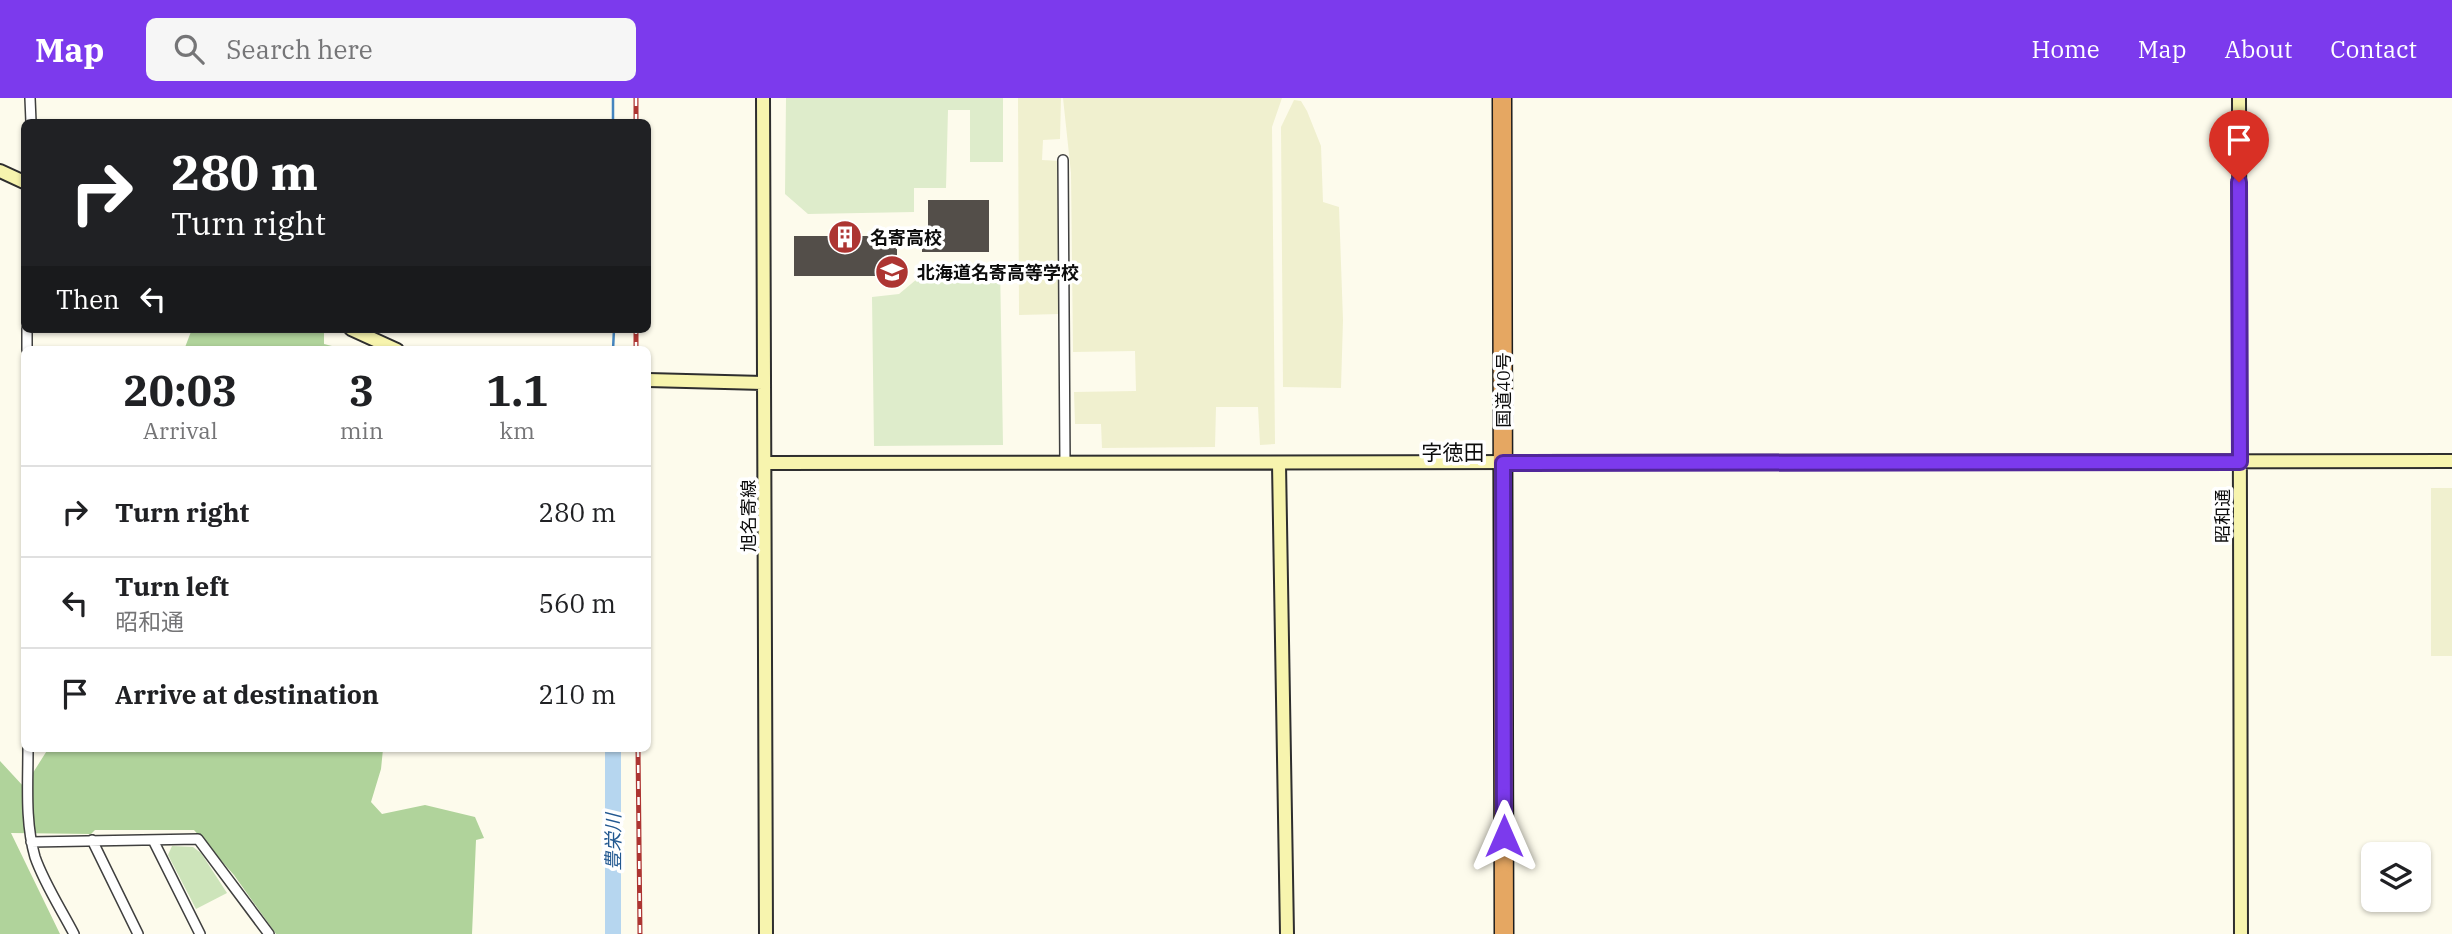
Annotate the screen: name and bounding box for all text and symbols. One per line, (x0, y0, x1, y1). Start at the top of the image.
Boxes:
search box (146, 18, 636, 81)
text: Map (35, 28, 104, 71)
icon: search (170, 30, 208, 68)
text: Search here (226, 32, 373, 66)
text: Home (2032, 33, 2100, 65)
text: Map (2138, 33, 2186, 65)
text: About (2224, 33, 2292, 65)
text: Contact (2330, 33, 2417, 65)
pin (2209, 110, 2269, 182)
icon: arrive (2220, 121, 2258, 159)
text: 280 m (171, 140, 318, 203)
icon: right (56, 147, 147, 238)
text: Turn right (171, 202, 326, 244)
building icon: 名寄高校 (826, 218, 864, 256)
place label: 名寄高校 (870, 226, 942, 249)
school or university icon: 北海道名寄高等学校 (873, 253, 911, 291)
place label: 北海道名寄高等学校 (917, 261, 1079, 284)
icon: left (134, 280, 172, 318)
text: Then (56, 282, 120, 316)
street label: 国道40号 (1492, 352, 1515, 428)
text: 20:03 (124, 363, 237, 418)
text: 3 (349, 363, 374, 418)
text: 1.1 (486, 363, 548, 418)
text: Arrival (143, 415, 218, 445)
text: min (340, 415, 384, 445)
text: km (500, 415, 535, 445)
district label: 字徳田 (1422, 438, 1485, 466)
street label: 旭名寄線 (737, 480, 760, 552)
street label: 昭和通 (2211, 489, 2234, 543)
icon: right (56, 493, 94, 531)
text: Turn right (115, 495, 249, 529)
text: 280 m (538, 495, 616, 529)
text: Turn left (115, 569, 229, 603)
icon: left (56, 584, 94, 622)
text: 560 m (538, 586, 616, 620)
text: 昭和通 (115, 606, 184, 636)
icon: arrive (56, 675, 94, 713)
text: Arrive at destination (115, 677, 379, 711)
text: 210 m (538, 677, 616, 711)
position arrow (1467, 799, 1541, 873)
water label: 豊栄川 (601, 812, 625, 871)
map controls (2361, 842, 2431, 912)
button: layers (2361, 842, 2431, 912)

